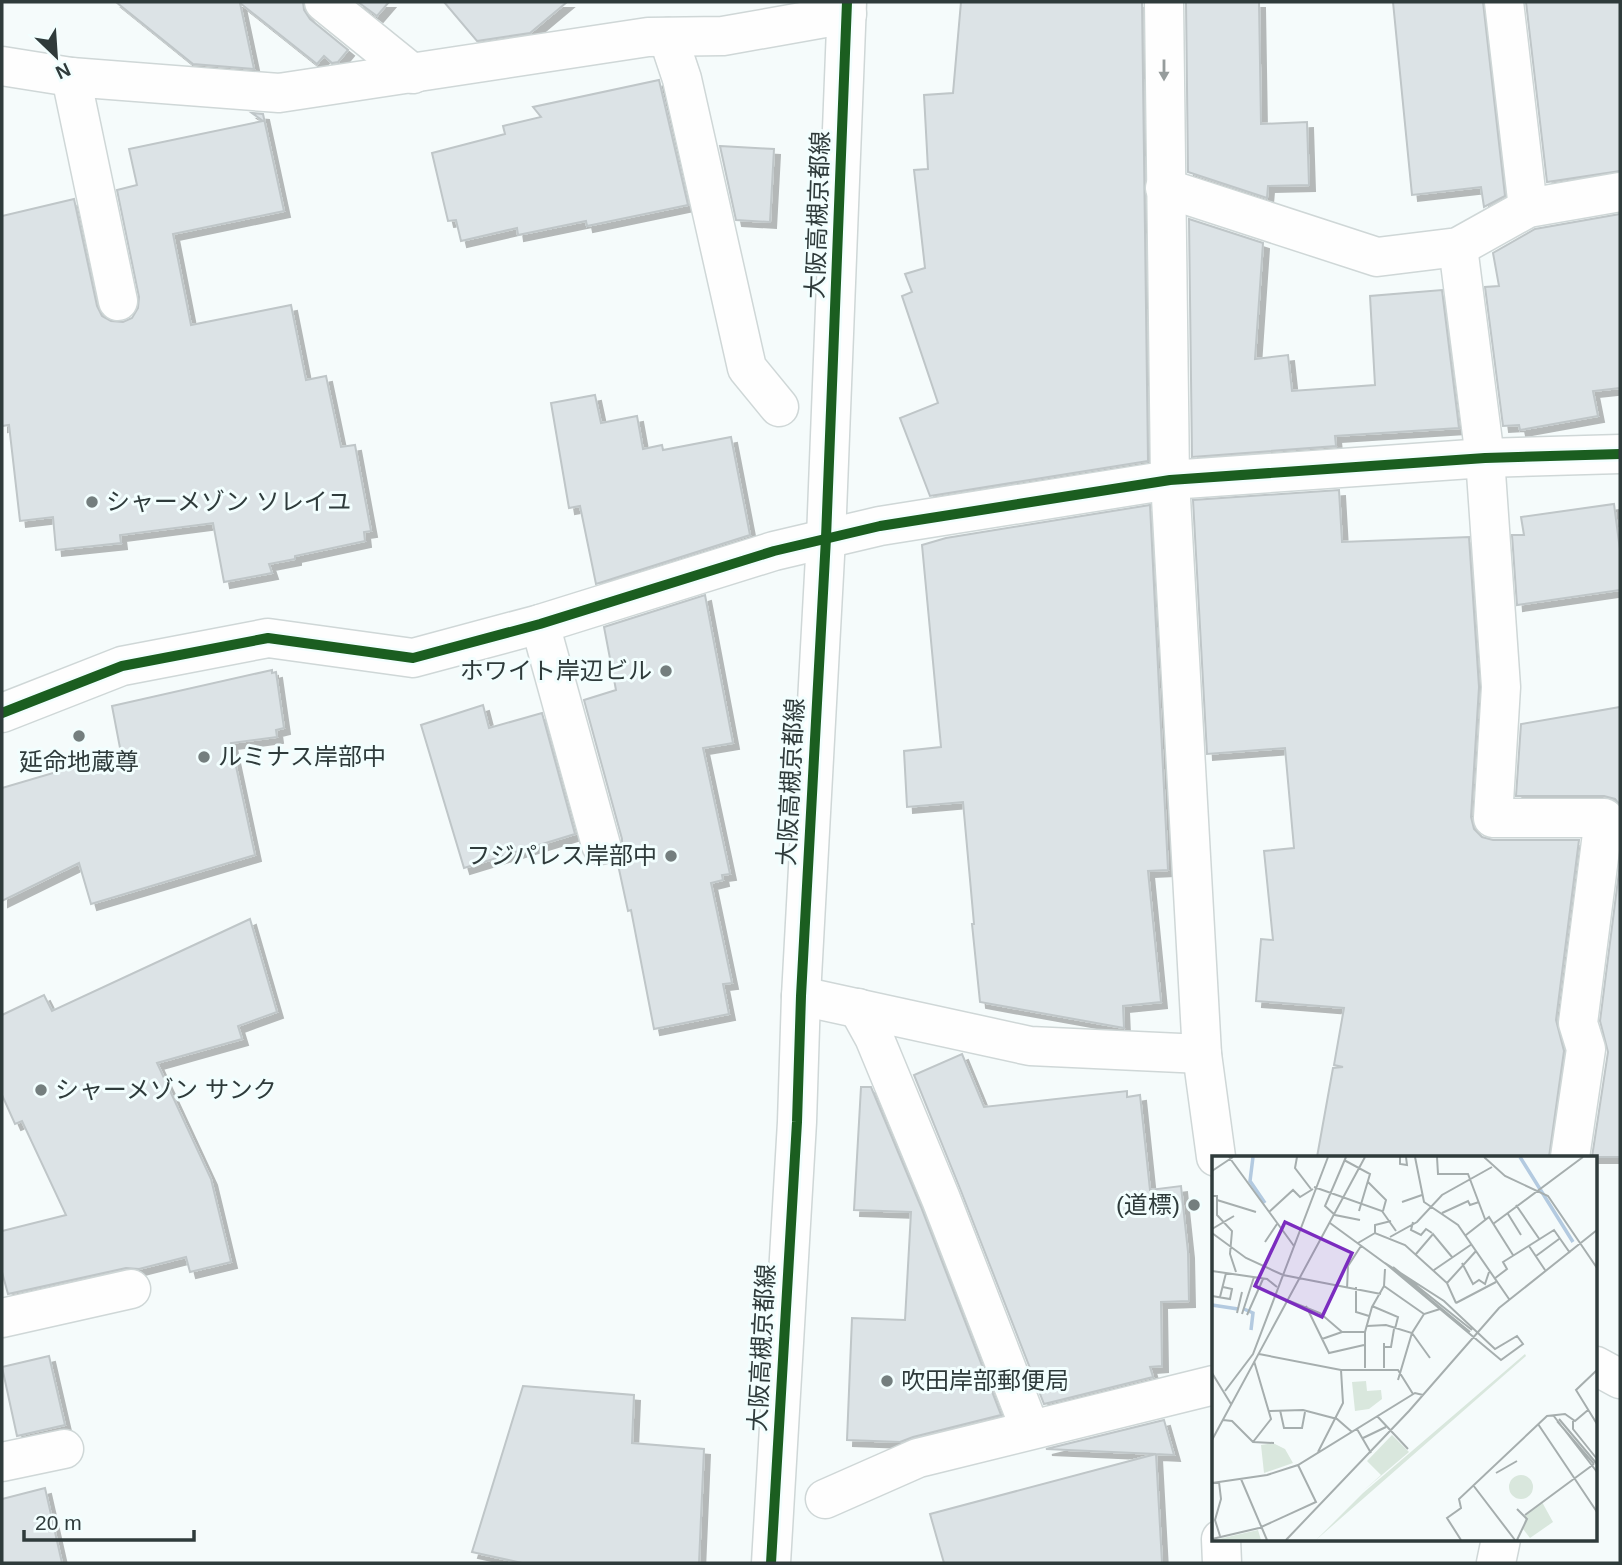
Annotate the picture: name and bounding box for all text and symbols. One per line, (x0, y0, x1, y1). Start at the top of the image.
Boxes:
north arrow (21, 21, 91, 91)
text: N (52, 59, 74, 83)
one-way arrow (1158, 59, 1170, 81)
street label: 大阪高槻京都線 (801, 131, 834, 299)
place label: シャーメゾン ソレイユ (106, 488, 351, 515)
marker: シャーメゾン ソレイユ (84, 494, 100, 510)
place label: ホワイト岸辺ビル (460, 657, 652, 684)
marker: ホワイト岸辺ビル (658, 663, 674, 679)
street label: 大阪高槻京都線 (773, 697, 808, 867)
marker: 延命地蔵尊 (71, 728, 87, 744)
place label: ルミナス岸部中 (218, 743, 386, 770)
place label: 延命地蔵尊 (19, 748, 139, 775)
marker: ルミナス岸部中 (196, 749, 212, 765)
place label: フジパレス岸部中 (466, 842, 657, 869)
marker: フジパレス岸部中 (663, 848, 679, 864)
place label: シャーメゾン サンク (55, 1076, 277, 1103)
marker: シャーメゾン サンク (33, 1082, 49, 1098)
inset map (1212, 1156, 1598, 1540)
place label: (道標) (1116, 1191, 1180, 1218)
marker: (道標) (1186, 1197, 1202, 1213)
street label: 大阪高槻京都線 (744, 1263, 779, 1433)
place label: 吹田岸部郵便局 (901, 1367, 1069, 1394)
marker: 吹田岸部郵便局 (879, 1373, 895, 1389)
scale bar (24, 1498, 194, 1542)
text: 20 m (35, 1511, 82, 1534)

